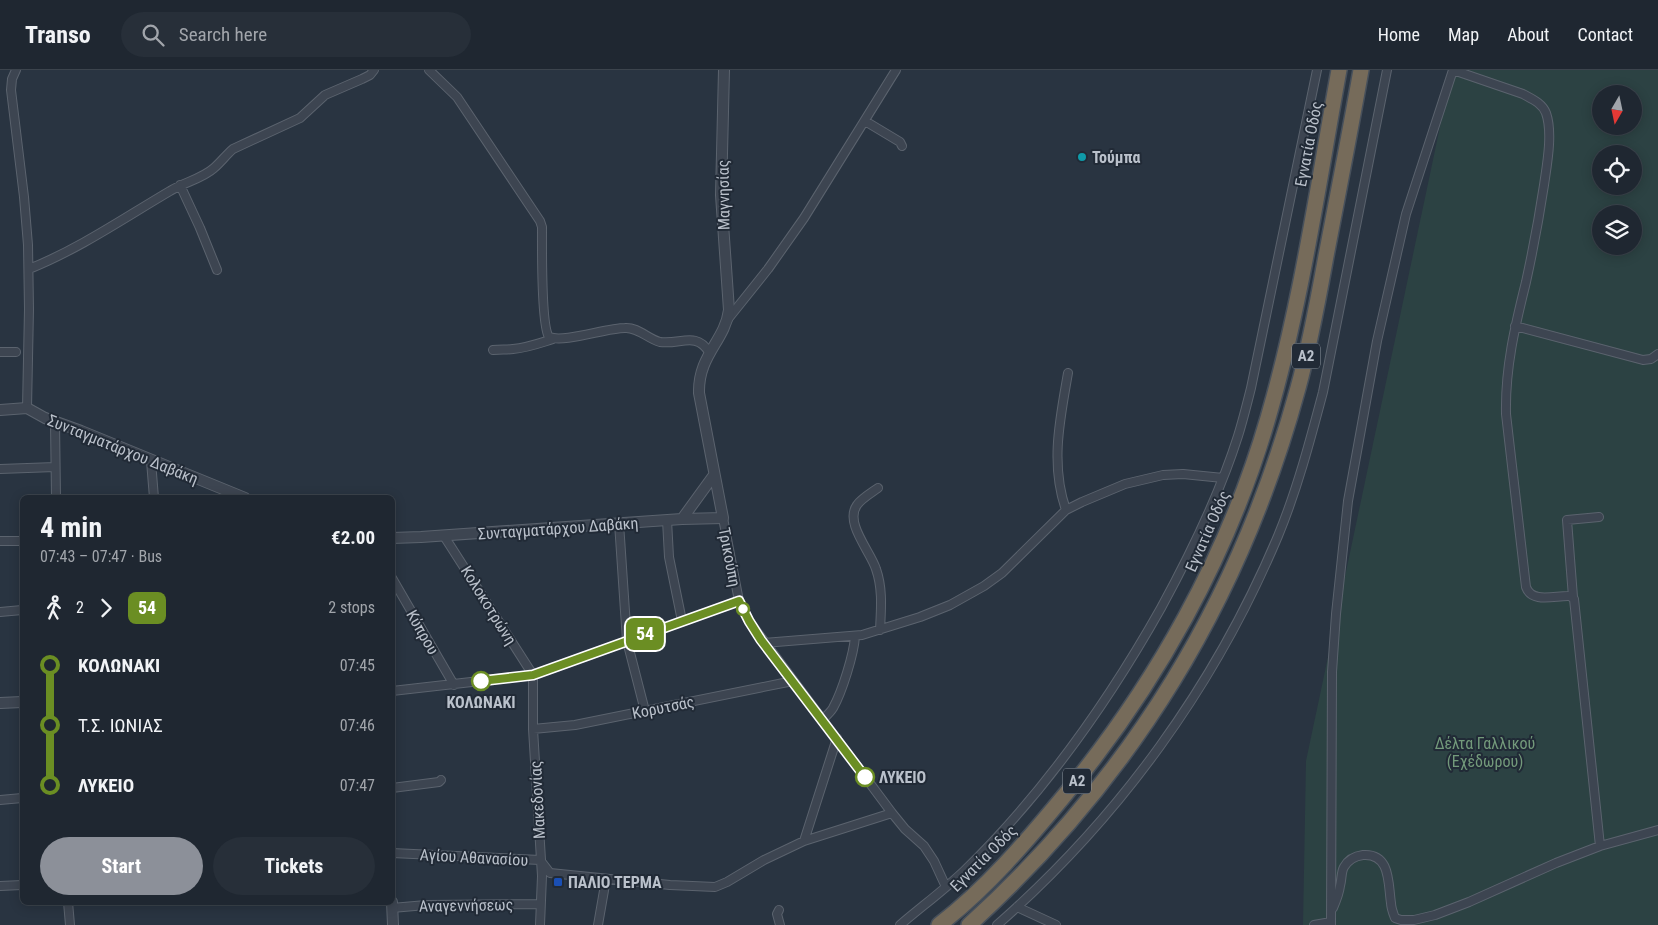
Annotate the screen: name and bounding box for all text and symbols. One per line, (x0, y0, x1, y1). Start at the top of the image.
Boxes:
search box (121, 12, 471, 57)
text: Transo (25, 21, 91, 49)
icon: search (139, 21, 167, 49)
text: Search here (179, 23, 267, 46)
text: Home (1378, 24, 1420, 45)
text: Map (1448, 24, 1479, 45)
text: About (1507, 24, 1549, 45)
text: Contact (1577, 24, 1633, 45)
north arrow (1592, 85, 1642, 135)
map controls (1592, 85, 1642, 255)
street label: Εγνατία Οδός (1291, 100, 1326, 188)
button: locate (1592, 145, 1642, 195)
place label: Τούμπα (1092, 148, 1141, 167)
marker: Τούμπα (1076, 151, 1088, 163)
street label: Μαγνησίας (713, 160, 734, 230)
button: layers (1592, 205, 1642, 255)
road number: Α2 (1292, 344, 1320, 368)
street label: Συνταγματάρχου Δαβάκη (45, 411, 201, 488)
street label: Εγνατία Οδός (1181, 488, 1234, 575)
text: 4 min (40, 511, 102, 544)
street label: Συνταγματάρχου Δαβάκη (477, 513, 639, 544)
text: €2.00 (331, 526, 375, 549)
street label: Τρικούπη (714, 526, 745, 588)
text: 07:43 – 07:47 · Bus (40, 547, 162, 566)
street label: Κολοκοτρώνη (457, 562, 520, 648)
icon: walk (40, 594, 68, 622)
icon: forward (92, 594, 120, 622)
text: 54 (138, 597, 156, 618)
text: 2 (76, 598, 84, 617)
text: 2 stops (328, 598, 375, 617)
unlabelled marker (736, 602, 750, 616)
street label: Κύπρου (402, 607, 443, 658)
line badge: 54 (622, 618, 668, 650)
text: 54 (636, 623, 654, 644)
text: ΚΟΛΩΝΑΚΙ (78, 654, 160, 677)
text: 07:45 (340, 656, 375, 675)
marker: ΚΟΛΩΝΑΚΙ (471, 671, 491, 691)
street label: Κορυτσάς (630, 692, 696, 723)
place label: ΚΟΛΩΝΑΚΙ (446, 693, 516, 712)
text: Τ.Σ. ΙΩΝΙΑΣ (78, 714, 163, 737)
text: 07:46 (340, 716, 375, 735)
park label: Δέλτα Γαλλικού (Εχέδωρου) (1435, 734, 1535, 771)
street label: Μακεδονίας (526, 760, 549, 840)
marker: ΛΥΚΕΙΟ (855, 767, 875, 787)
place label: ΛΥΚΕΙΟ (879, 768, 926, 787)
road number: Α2 (1063, 768, 1091, 794)
text: ΛΥΚΕΙΟ (78, 774, 134, 797)
text: 07:47 (340, 776, 375, 795)
street label: Εγνατία Οδός (946, 821, 1021, 896)
button: Start (40, 837, 203, 895)
button: Tickets (213, 837, 375, 895)
street label: Αγίου Αθανασίου (419, 845, 529, 870)
place label: ΠΑΛΙΟ ΤΕΡΜΑ (568, 873, 662, 892)
marker: ΠΑΛΙΟ ΤΕΡΜΑ (552, 876, 564, 888)
street label: Αναγεννήσεως (419, 895, 513, 916)

